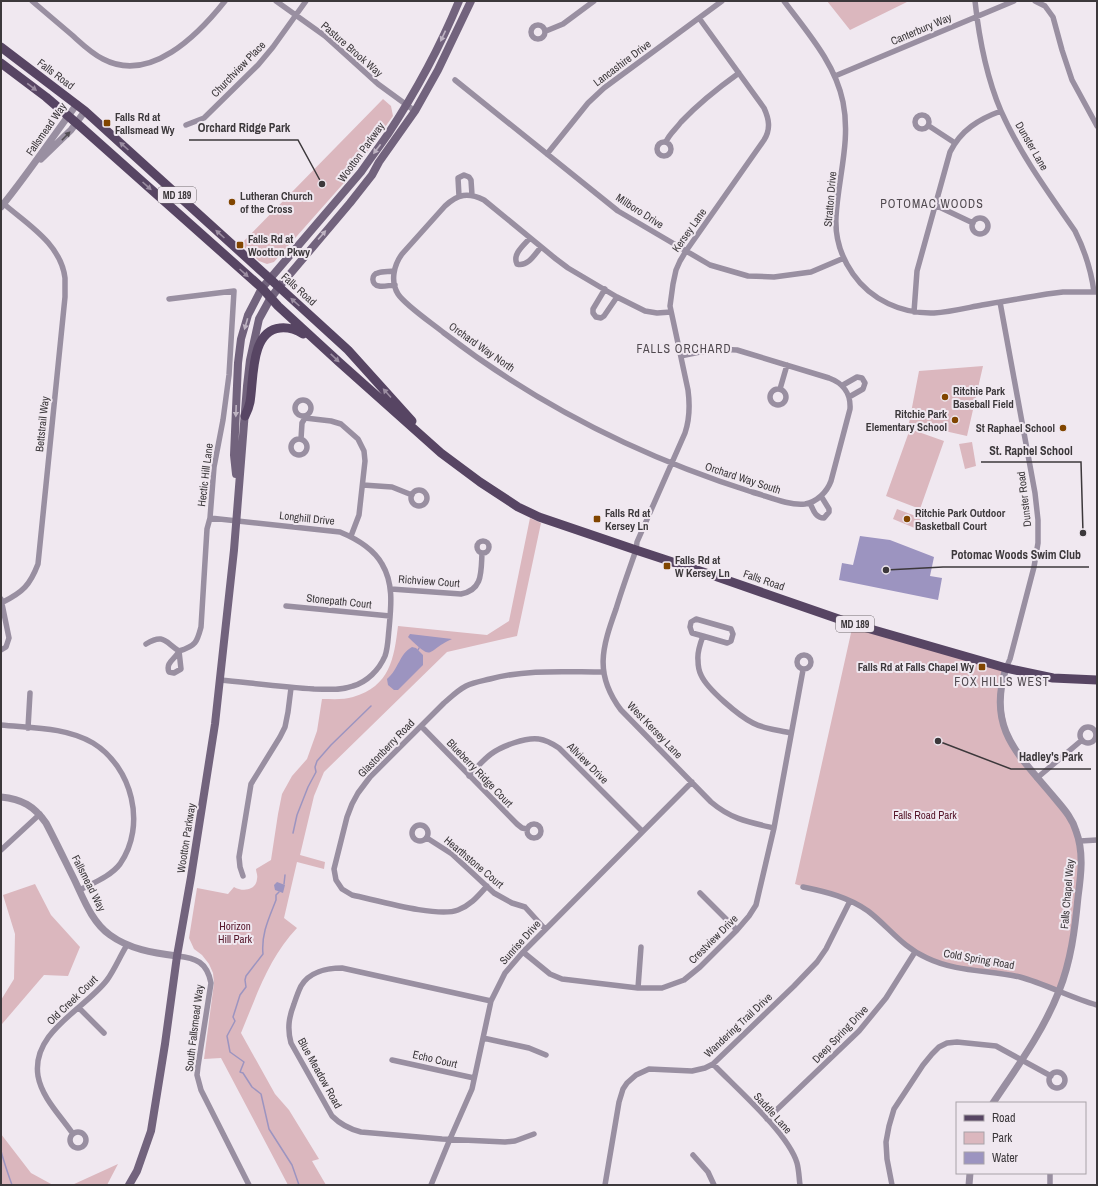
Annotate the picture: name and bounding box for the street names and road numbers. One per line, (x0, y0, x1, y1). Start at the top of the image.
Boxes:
street label: Canterbury Way (888, 10, 954, 48)
street label: Pasture Brook Way (318, 18, 386, 80)
street label: Lancashire Drive (590, 37, 654, 89)
street label: Churchview Place (208, 38, 268, 100)
street label: Falls Road (35, 56, 77, 92)
street label: Fallsmead Way (23, 99, 70, 158)
street label: Wootton Parkway (335, 119, 388, 185)
street label: Dunster Lane (1012, 119, 1052, 173)
street label: Stratton Drive (821, 171, 839, 227)
road number: MD 189 (158, 187, 196, 203)
street label: Milboro Drive (613, 190, 667, 232)
street label: Kersey Lane (669, 205, 709, 255)
street label: Falls Road (278, 270, 320, 308)
street label: Orchard Way North (446, 319, 518, 375)
street label: Bettstrail Way (32, 395, 52, 452)
street label: Hectic Hill Lane (194, 443, 216, 507)
street label: Orchard Way South (703, 459, 783, 497)
street label: Dunster Road (1014, 471, 1034, 527)
street label: Longhill Drive (279, 508, 335, 528)
street label: Falls Road (742, 566, 786, 594)
street label: Richview Court (398, 572, 461, 590)
street label: Stonepath Court (306, 591, 373, 611)
road number: MD 189 (836, 616, 874, 632)
street label: West Kersey Lane (624, 699, 686, 761)
street label: Glastonberry Road (355, 716, 417, 780)
street label: Blueberry Ridge Court (444, 736, 517, 810)
street label: Allview Drive (564, 739, 612, 787)
street label: Wootton Parkway (174, 802, 199, 874)
street label: Hearthstone Court (441, 833, 507, 891)
street label: Fallsmead Way (69, 852, 109, 914)
street label: Falls Chapel Way (1057, 858, 1077, 929)
street label: Crestview Drive (685, 911, 741, 967)
street label: Sunrise Drive (496, 917, 544, 967)
street label: Cold Spring Road (942, 946, 1016, 972)
street label: Old Creek Court (44, 972, 101, 1028)
street label: South Fallsmead Way (182, 983, 206, 1072)
street label: Wandering Trail Drive (701, 990, 775, 1060)
street label: Deep Spring Drive (809, 1002, 871, 1066)
street label: Blue Meadow Road (295, 1035, 345, 1111)
street label: Echo Court (411, 1047, 459, 1071)
street label: Saddle Lane (751, 1089, 795, 1137)

